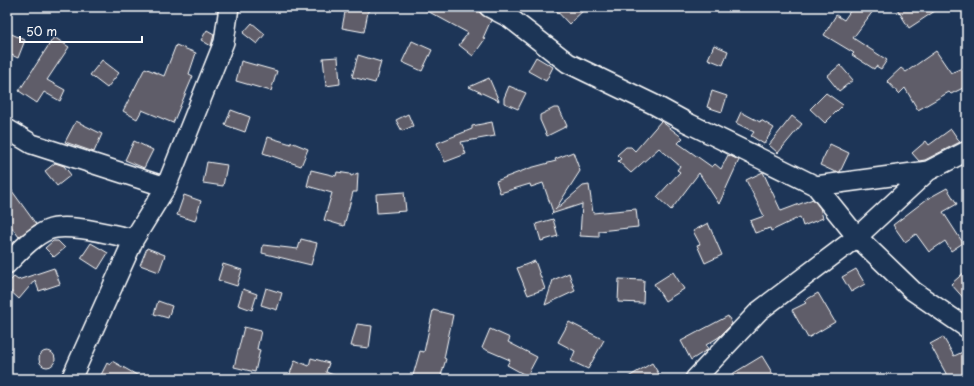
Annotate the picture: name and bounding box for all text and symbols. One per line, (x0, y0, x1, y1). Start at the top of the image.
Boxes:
scale bar (20, 18, 142, 44)
text: 50 m (26, 22, 57, 40)

